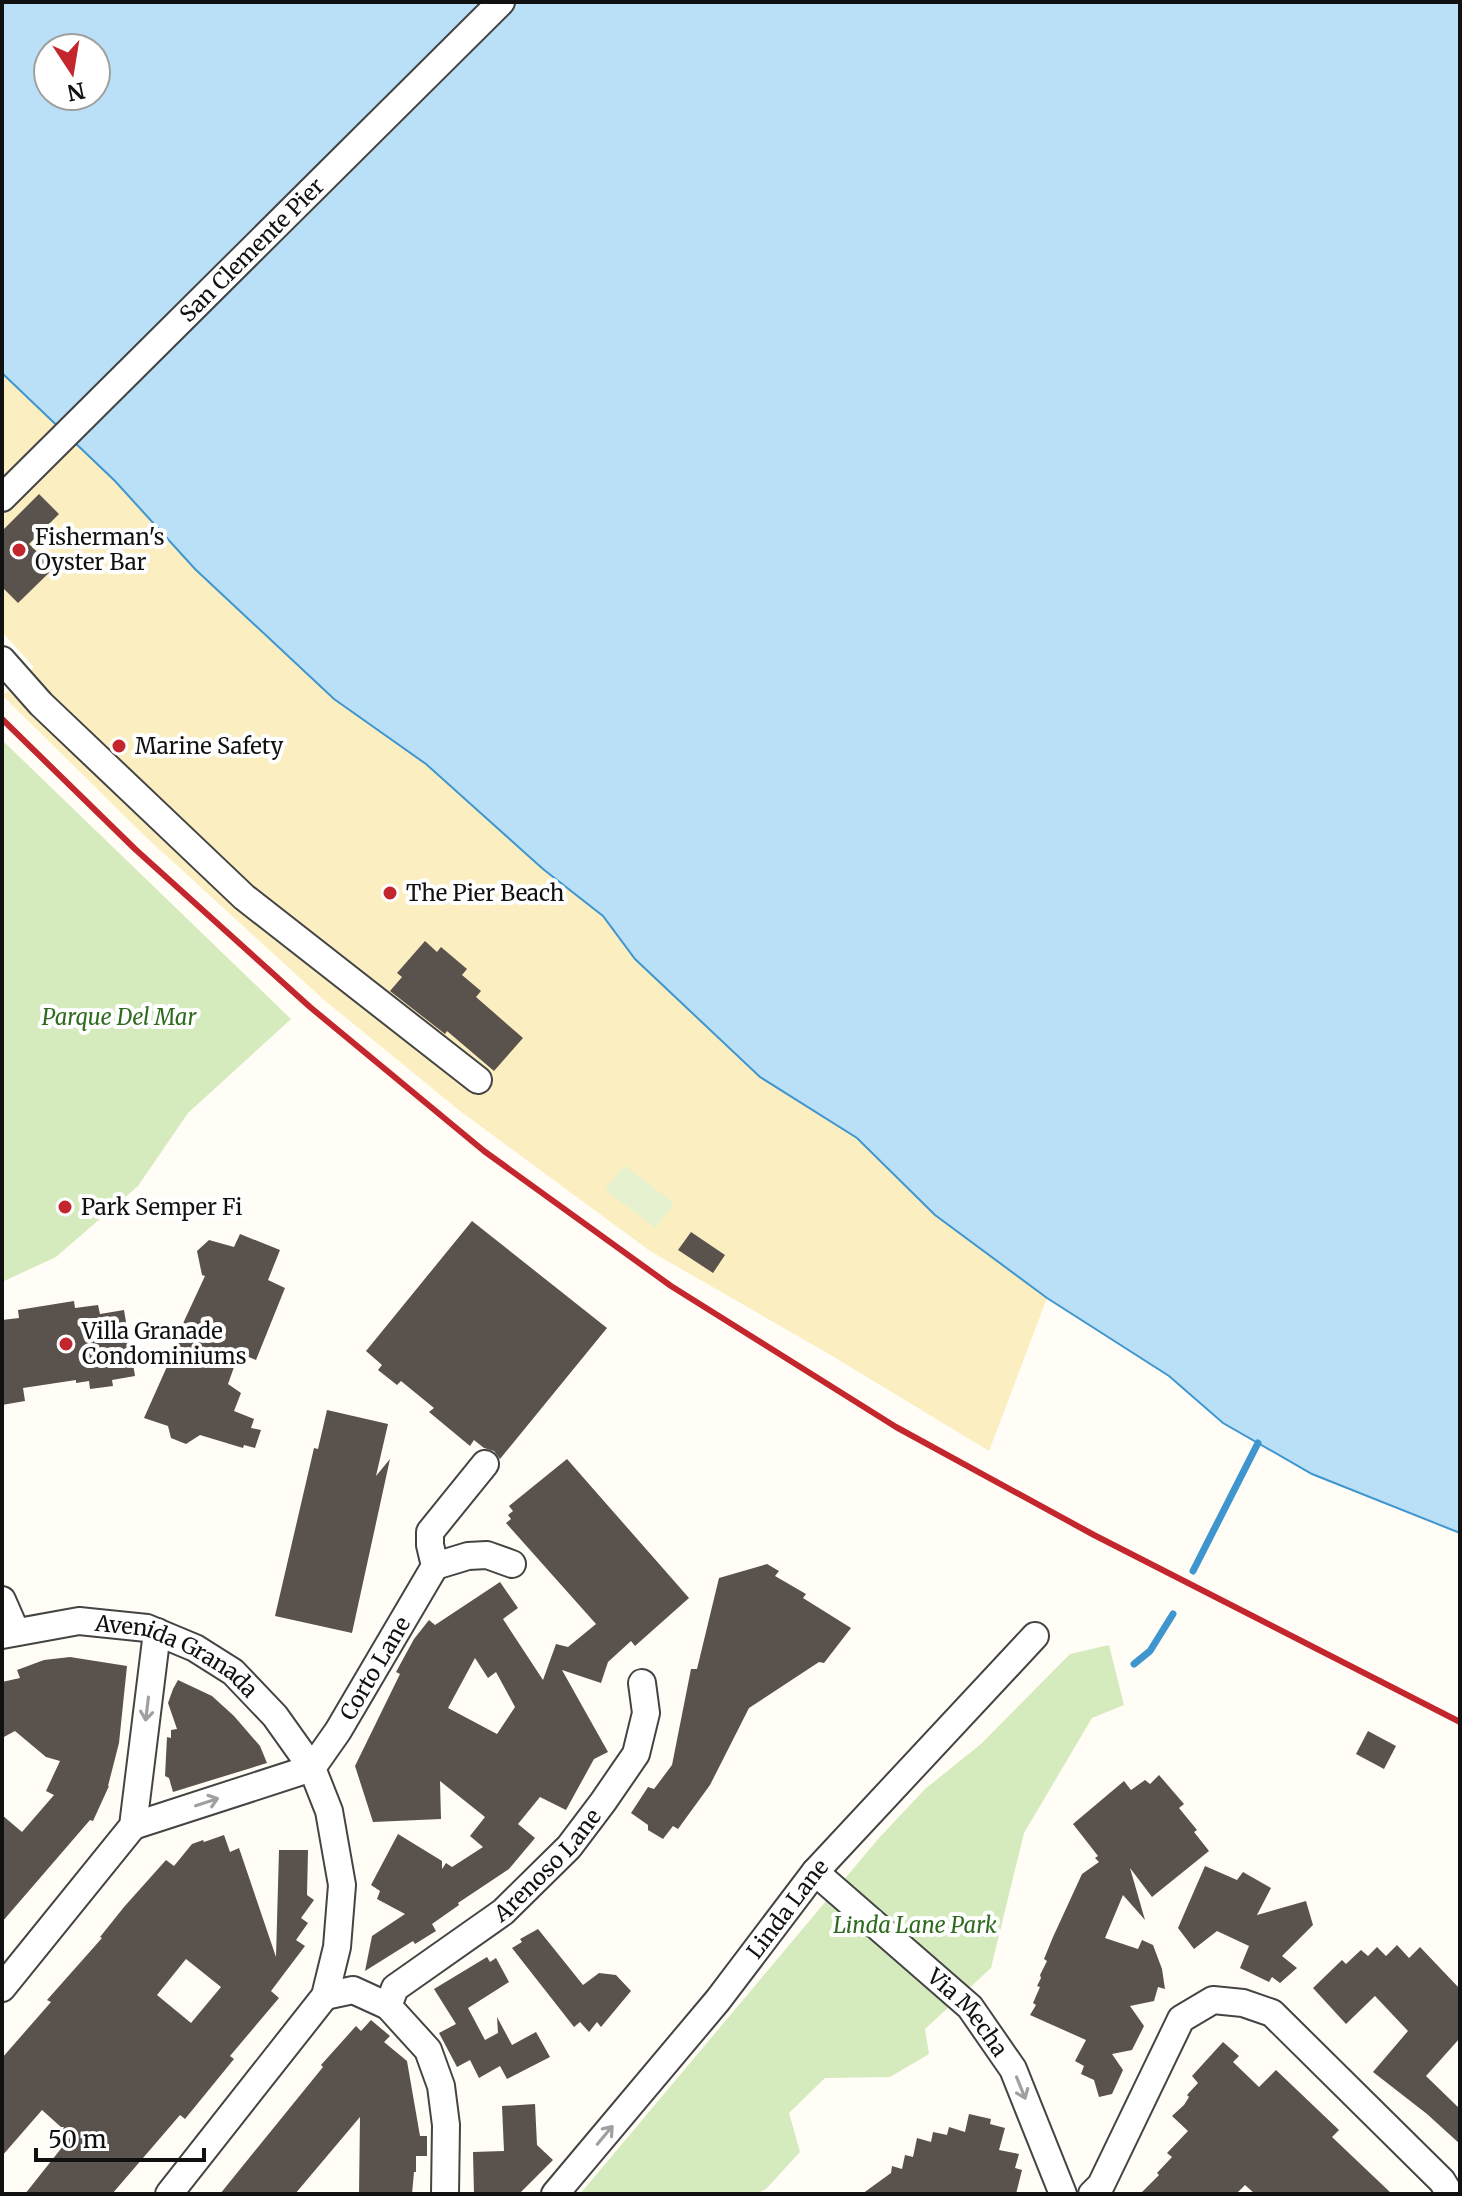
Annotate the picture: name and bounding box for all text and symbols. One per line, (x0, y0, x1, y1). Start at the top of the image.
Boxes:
north arrow (32, 32, 112, 112)
text: N (64, 76, 88, 107)
street label: San Clemente Pier (173, 172, 330, 328)
place label: Fisherman's Oyster Bar (35, 523, 165, 576)
marker: Fisherman's Oyster Bar (10, 541, 28, 559)
place label: Marine Safety (135, 732, 284, 760)
marker: Marine Safety (110, 737, 128, 755)
place label: The Pier Beach (406, 879, 565, 907)
marker: The Pier Beach (381, 884, 399, 902)
park label: Parque Del Mar (42, 1003, 197, 1031)
place label: Park Semper Fi (81, 1193, 242, 1221)
marker: Park Semper Fi (56, 1198, 74, 1216)
place label: Villa Granade Condominiums (81, 1317, 246, 1370)
marker: Villa Granade Condominiums (57, 1335, 75, 1353)
street label: Avenida Granada (93, 1609, 264, 1703)
street label: Corto Lane (334, 1612, 416, 1725)
one-way arrow (139, 1696, 154, 1721)
one-way arrow (195, 1794, 220, 1809)
street label: Arenoso Lane (488, 1803, 607, 1929)
street label: Linda Lane (740, 1853, 834, 1964)
park label: Linda Lane Park (833, 1911, 997, 1939)
street label: Via Mecha (921, 1962, 1014, 2062)
one-way arrow (1015, 2075, 1029, 2100)
scale bar (36, 2112, 204, 2162)
text: 50 m (48, 2124, 107, 2155)
one-way arrow (596, 2125, 614, 2145)

